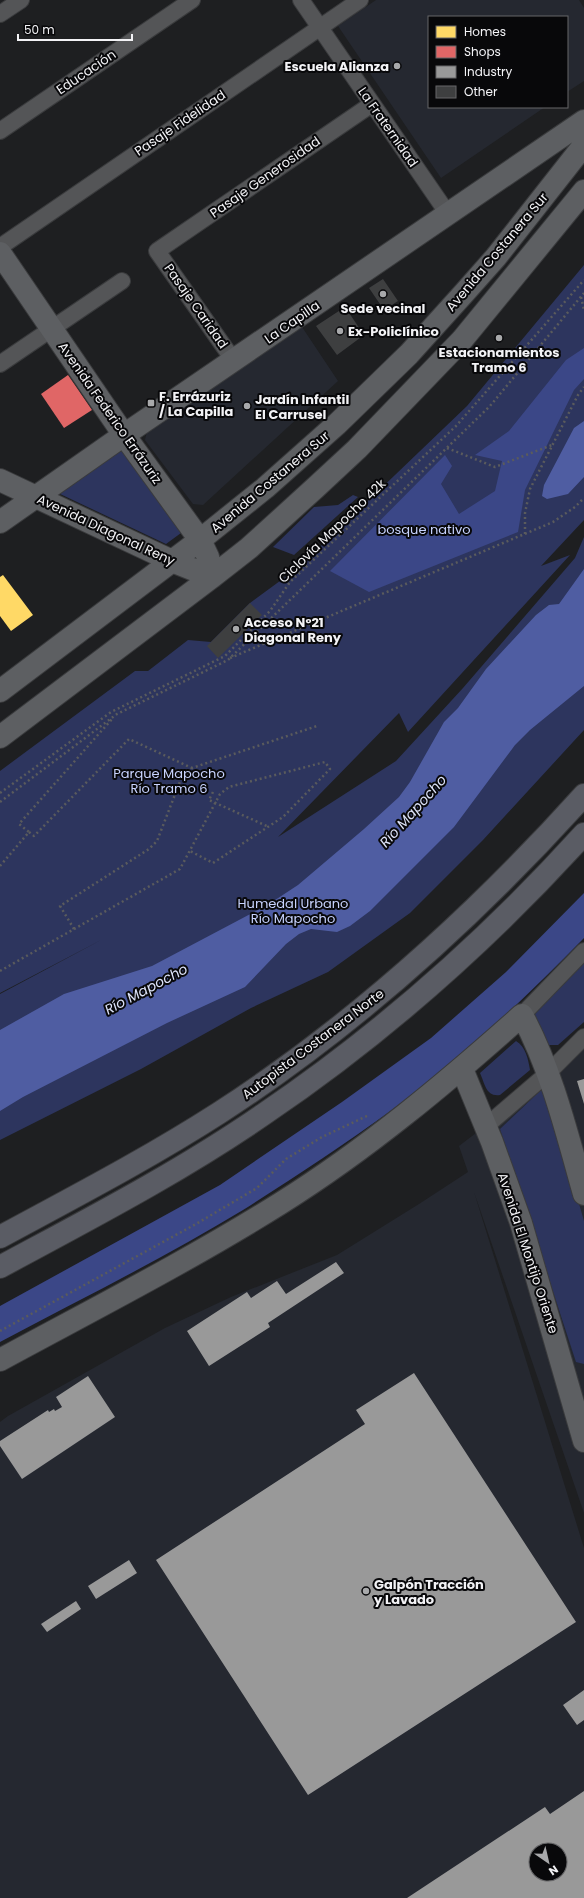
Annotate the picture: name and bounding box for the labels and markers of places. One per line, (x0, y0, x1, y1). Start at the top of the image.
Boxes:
place label: Escuela Alianza (285, 57, 389, 76)
marker: Escuela Alianza (392, 61, 402, 71)
marker: Sede vecinal (378, 289, 388, 299)
place label: Sede vecinal (341, 299, 426, 318)
place label: Ex-Policlínico (348, 322, 439, 341)
marker: Ex-Policlínico (335, 326, 345, 336)
marker: Estacionamientos Tramo 6 (494, 333, 504, 343)
place label: Estacionamientos Tramo 6 (438, 343, 560, 377)
place label: F. Errázuriz / La Capilla (159, 387, 233, 421)
place label: Jardín Infantil El Carrusel (255, 390, 349, 424)
marker: F. Errázuriz / La Capilla (146, 398, 156, 408)
marker: Jardín Infantil El Carrusel (242, 401, 252, 411)
place label: Acceso N°21 Diagonal Reny (244, 613, 342, 647)
marker: Acceso N°21 Diagonal Reny (231, 624, 241, 634)
place label: Galpón Tracción y Lavado (373, 1575, 484, 1609)
marker: Galpón Tracción y Lavado (361, 1586, 371, 1596)

